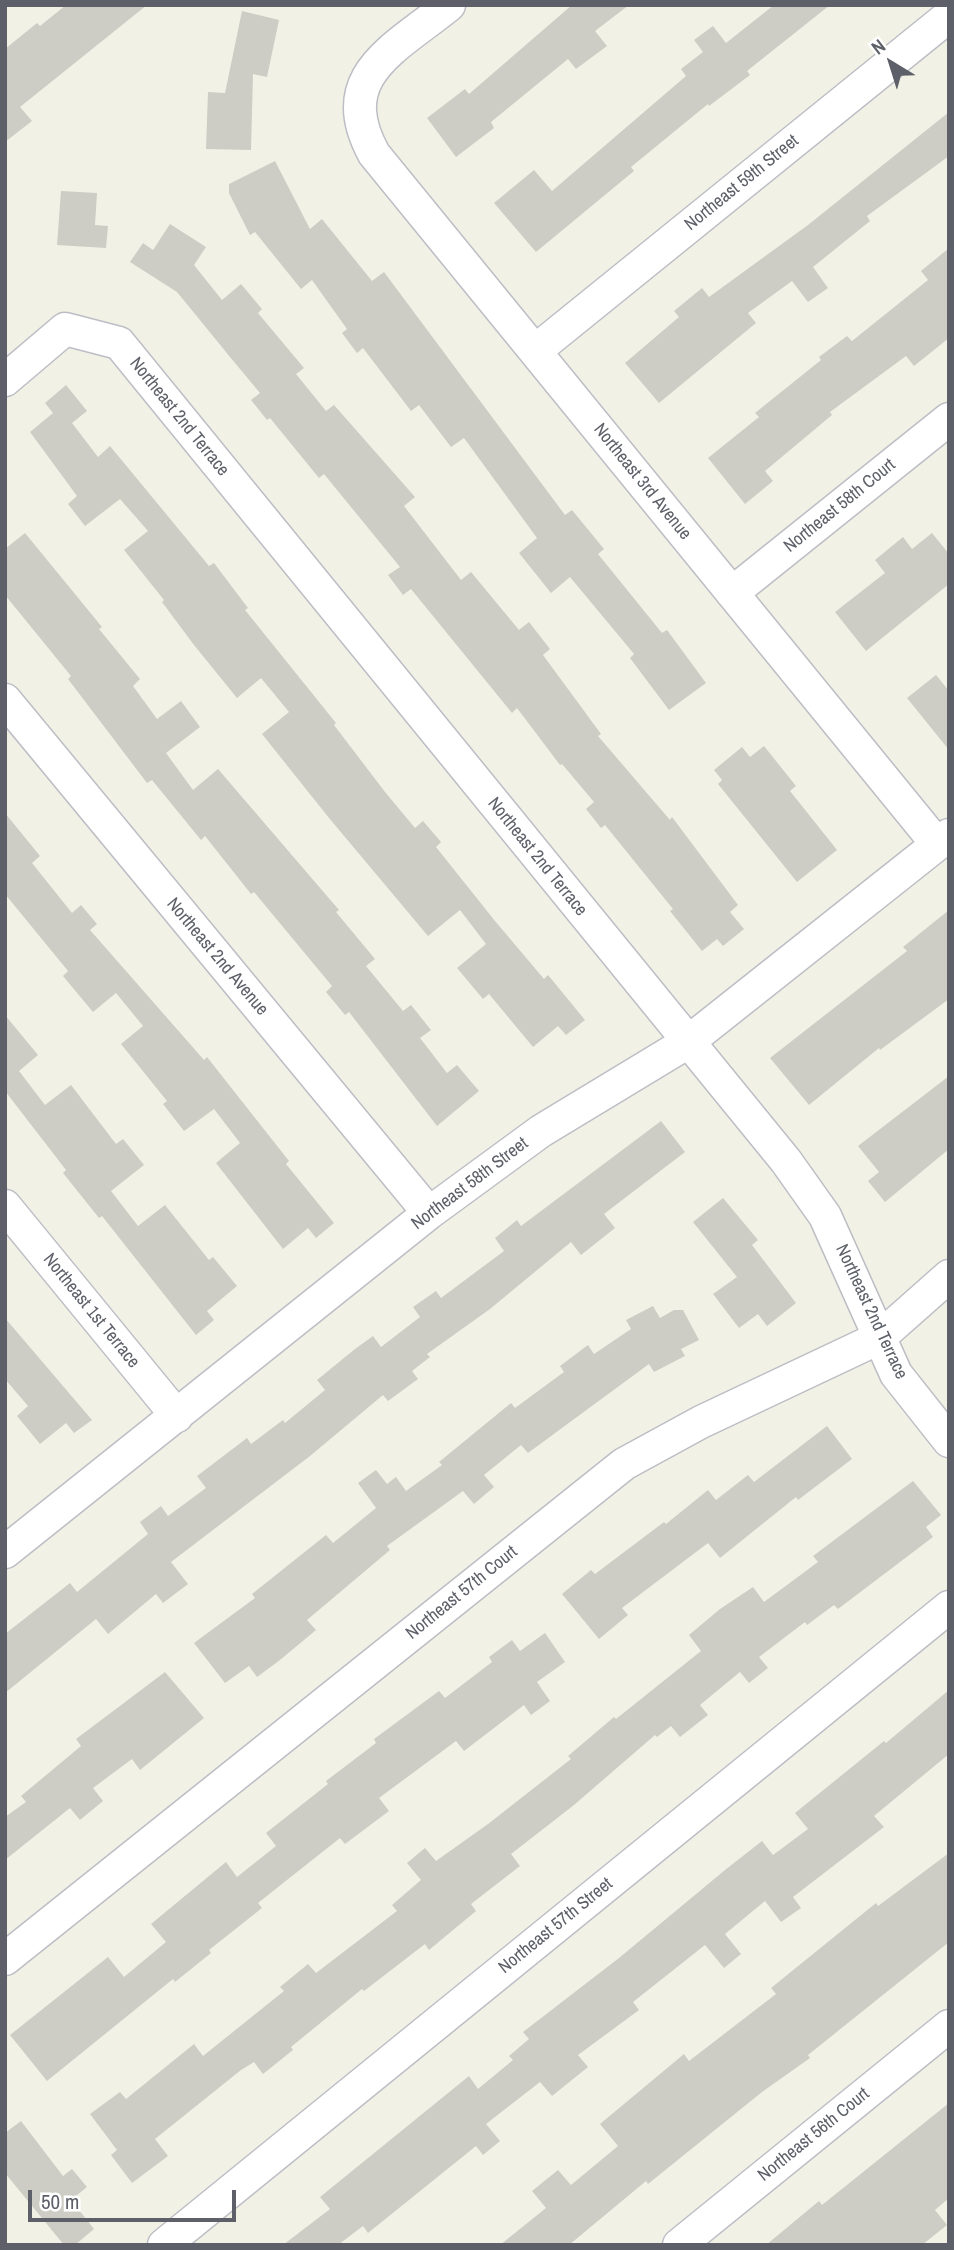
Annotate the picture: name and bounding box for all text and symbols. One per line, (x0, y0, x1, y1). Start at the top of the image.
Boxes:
north arrow (856, 28, 926, 98)
text: N (866, 33, 891, 60)
street label: Northeast 59th Street (681, 130, 803, 236)
street label: Northeast 2nd Terrace (125, 353, 233, 481)
street label: Northeast 3rd Avenue (589, 420, 695, 544)
street label: Northeast 58th Court (780, 454, 900, 558)
street label: Northeast 2nd Terrace (483, 793, 591, 921)
street label: Northeast 2nd Avenue (162, 894, 272, 1020)
street label: Northeast 58th Street (407, 1133, 533, 1235)
street label: Northeast 2nd Terrace (830, 1241, 912, 1383)
street label: Northeast 1st Terrace (38, 1249, 144, 1373)
street label: Northeast 57th Court (402, 1541, 522, 1645)
street label: Northeast 57th Street (495, 1873, 617, 1979)
street label: Northeast 56th Court (754, 2083, 874, 2187)
scale bar (32, 2176, 240, 2220)
text: 50 m (41, 2187, 79, 2216)

